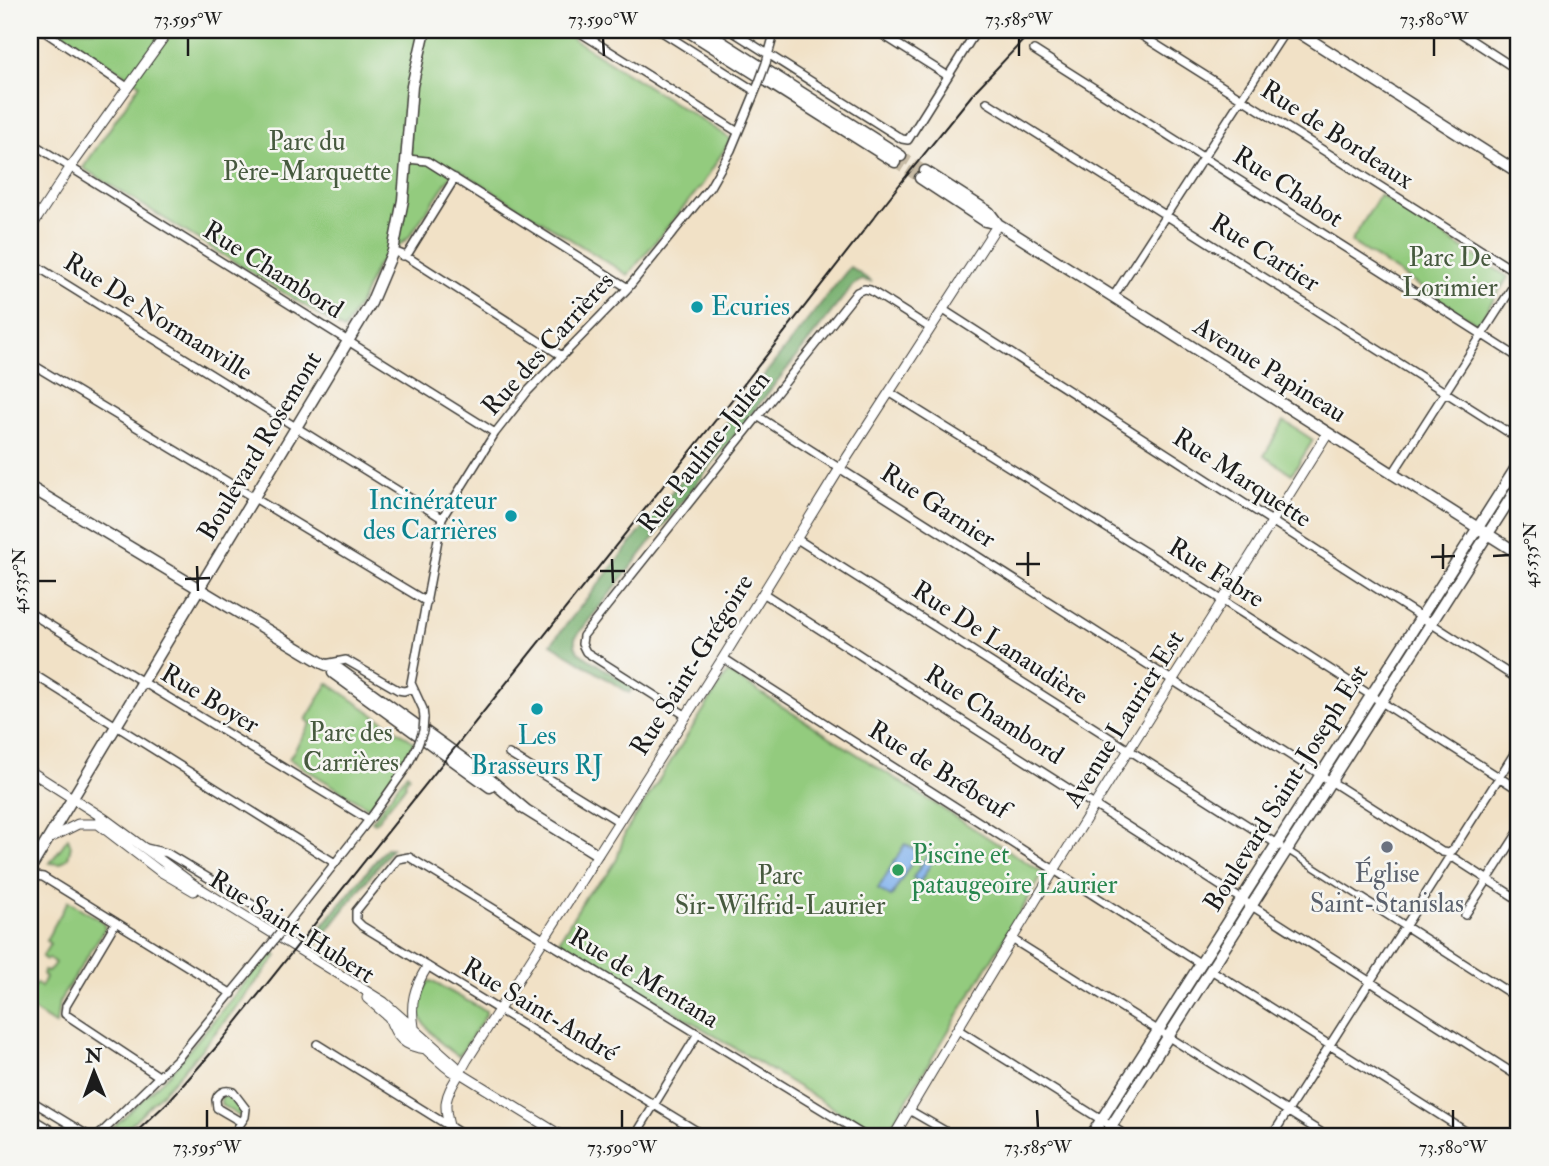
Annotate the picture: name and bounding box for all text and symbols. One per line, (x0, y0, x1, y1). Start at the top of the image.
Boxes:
text: 73.595°W (154, 8, 223, 31)
text: 73.590°W (568, 8, 638, 31)
text: 73.585°W (985, 8, 1053, 31)
text: 73.580°W (1400, 8, 1469, 31)
street label: Rue de Bordeaux (1255, 74, 1420, 197)
park label: Parc du Père-Marquette (223, 126, 391, 188)
street label: Rue Chabot (1227, 139, 1349, 235)
street label: Rue Cartier (1204, 207, 1326, 299)
street label: Rue Chambord (197, 214, 349, 326)
park label: Parc De Lorimier (1402, 242, 1498, 304)
street label: Rue De Normanville (58, 246, 258, 388)
street label: Rue des Carrières (475, 266, 621, 422)
place label: Ecuries (711, 291, 790, 323)
marker: Ecuries (689, 299, 705, 315)
street label: Avenue Papineau (1186, 310, 1352, 431)
street label: Boulevard Rosemont (191, 346, 329, 546)
street label: Rue Pauline-Julien (631, 365, 777, 539)
street label: Rue Marquette (1167, 421, 1318, 535)
street label: Rue Garnier (874, 457, 1002, 555)
place label: Incinérateur des Carrières (363, 485, 497, 547)
marker: Incinérateur des Carrières (503, 508, 519, 524)
text: 45.535°N (1519, 522, 1542, 588)
street label: Rue Fabre (1162, 531, 1270, 615)
text: 45.535°N (8, 548, 31, 614)
street label: Rue Saint-Grégoire (623, 568, 761, 762)
street label: Rue De Lanaudière (906, 574, 1094, 712)
street label: Avenue Laurier Est (1056, 625, 1191, 814)
street label: Rue Boyer (155, 657, 265, 741)
street label: Rue Chambord (919, 658, 1070, 772)
street label: Boulevard Saint-Joseph Est (1197, 659, 1376, 918)
marker: Les Brasseurs RJ (529, 701, 545, 717)
street label: Rue de Brébeuf (863, 714, 1018, 828)
park label: Parc des Carrières (303, 717, 399, 779)
place label: Les Brasseurs RJ (471, 720, 603, 782)
place label: Piscine et pataugeoire Laurier (911, 839, 1118, 902)
marker: Église Saint-Stanislas (1379, 839, 1395, 855)
place label: Église Saint-Stanislas (1310, 856, 1464, 920)
park label: Parc Sir-Wilfrid-Laurier (675, 860, 886, 922)
marker: Piscine et pataugeoire Laurier (890, 862, 906, 878)
street label: Rue Saint-Hubert (203, 863, 381, 991)
street label: Rue de Mentana (563, 921, 725, 1035)
street label: Rue Saint-André (456, 951, 624, 1069)
north arrow (60, 1036, 130, 1106)
text: N (84, 1044, 103, 1068)
text: 73.595°W (173, 1136, 242, 1159)
text: 73.590°W (587, 1136, 657, 1159)
text: 73.585°W (1004, 1136, 1072, 1159)
text: 73.580°W (1419, 1136, 1488, 1159)

